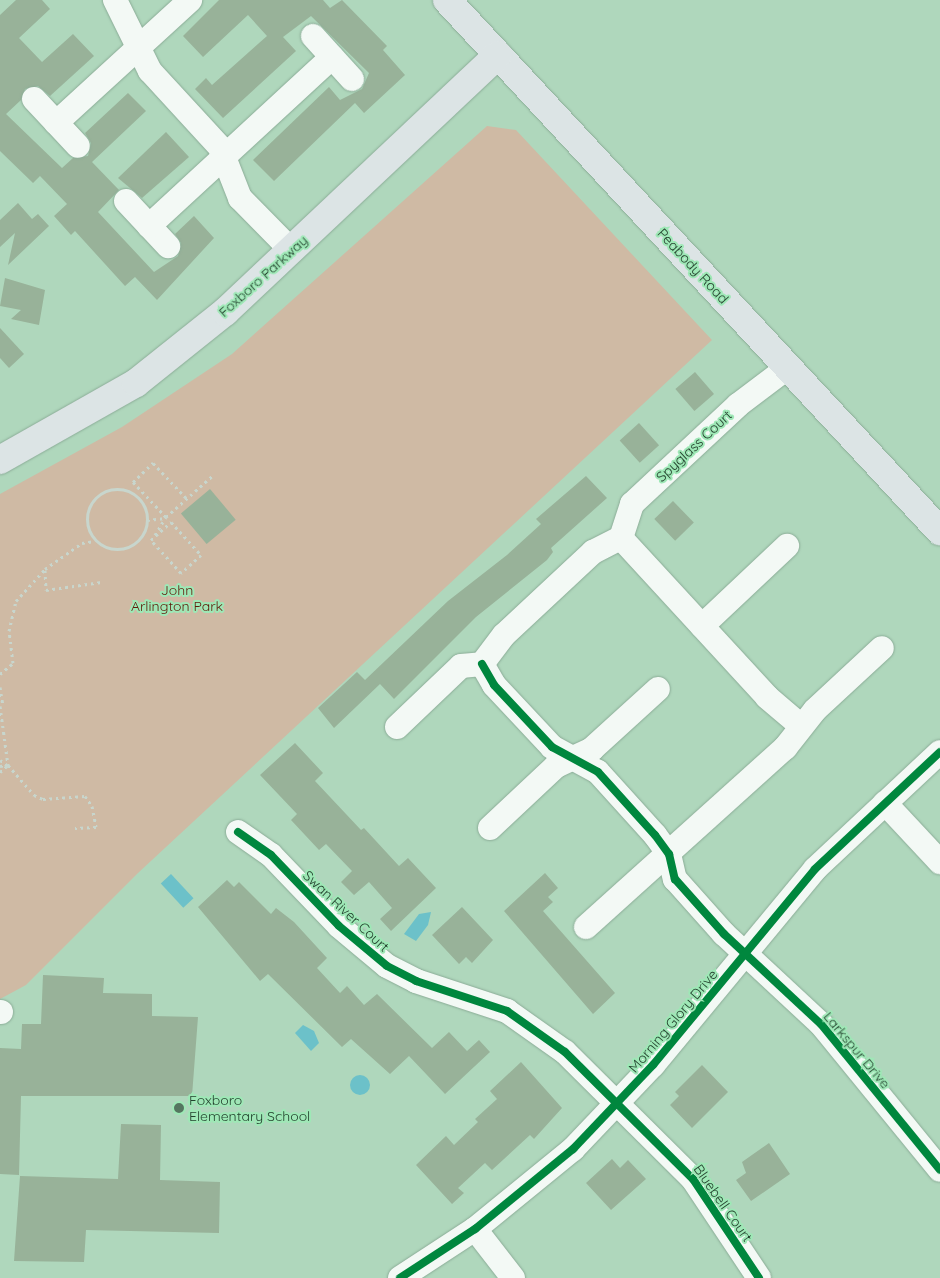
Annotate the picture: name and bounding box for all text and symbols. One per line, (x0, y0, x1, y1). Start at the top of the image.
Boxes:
street label: Peabody Road (654, 225, 732, 307)
street label: Foxboro Parkway (215, 232, 311, 320)
street label: Spyglass Court (653, 407, 735, 485)
park label: John Arlington Park (131, 582, 223, 614)
street label: Swan River Court (300, 867, 392, 955)
street label: Morning Glory Drive (625, 966, 721, 1076)
street label: Larkspur Drive (820, 1008, 894, 1092)
place label: Foxboro Elementary School (189, 1092, 310, 1124)
marker: Foxboro Elementary School (173, 1102, 185, 1114)
street label: Bluebell Court (690, 1161, 756, 1245)

